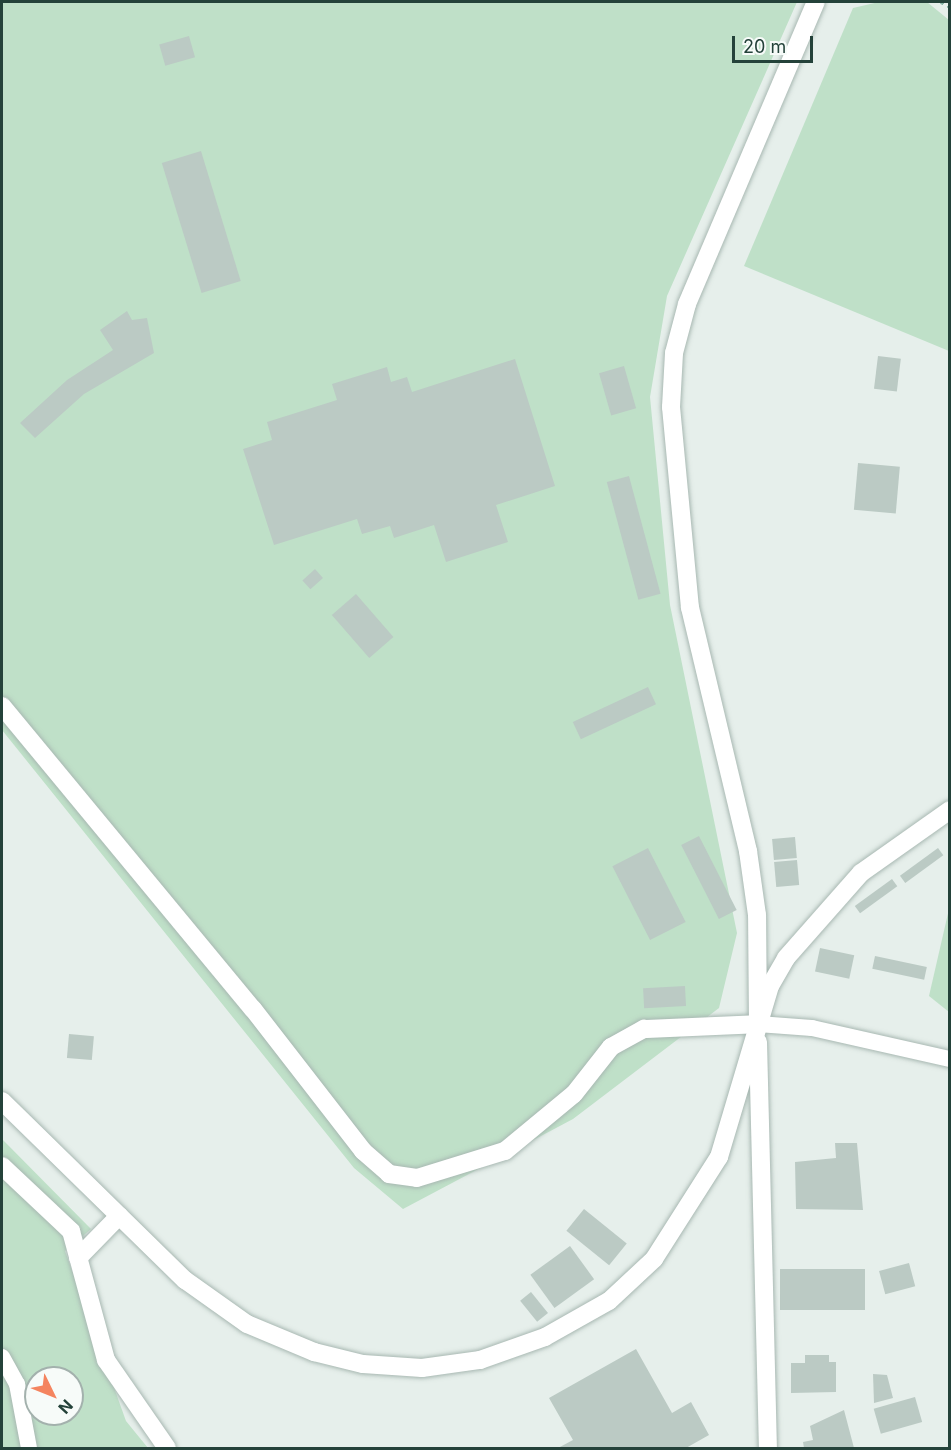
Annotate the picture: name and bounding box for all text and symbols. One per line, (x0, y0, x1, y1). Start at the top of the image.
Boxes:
scale bar (735, 24, 816, 62)
text: 20 m (743, 36, 786, 57)
north arrow (24, 1366, 84, 1426)
text: N (54, 1396, 77, 1418)

